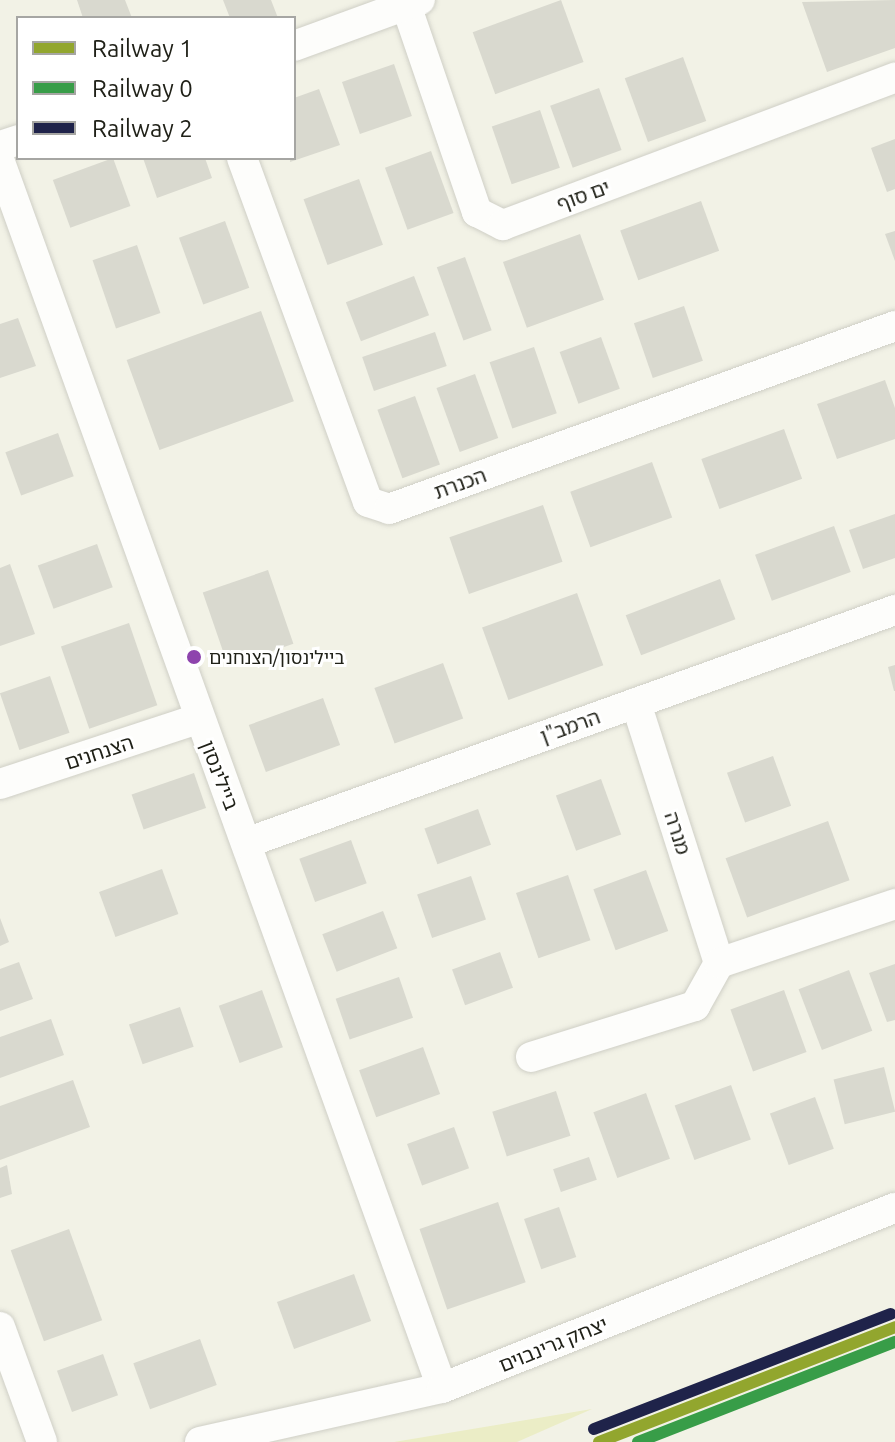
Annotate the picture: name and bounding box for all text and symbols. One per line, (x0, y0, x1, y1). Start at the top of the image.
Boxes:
legend (16, 16, 296, 160)
text: Railway 1 (92, 35, 193, 62)
text: Railway 0 (92, 75, 193, 102)
text: Railway 2 (92, 115, 193, 142)
street label: ים סוף (553, 174, 613, 216)
street label: הכנרת (430, 462, 490, 504)
place label: ביילינסון/הצנחנים (209, 646, 345, 668)
marker: ביילינסון/הצנחנים (186, 649, 202, 665)
street label: הרמב"ן (537, 704, 603, 748)
street label: הצנחנים (62, 730, 136, 774)
street label: ביילינסון (196, 737, 244, 813)
street label: מנרה (660, 808, 696, 858)
street label: יצחק גרינבוים (495, 1311, 611, 1377)

